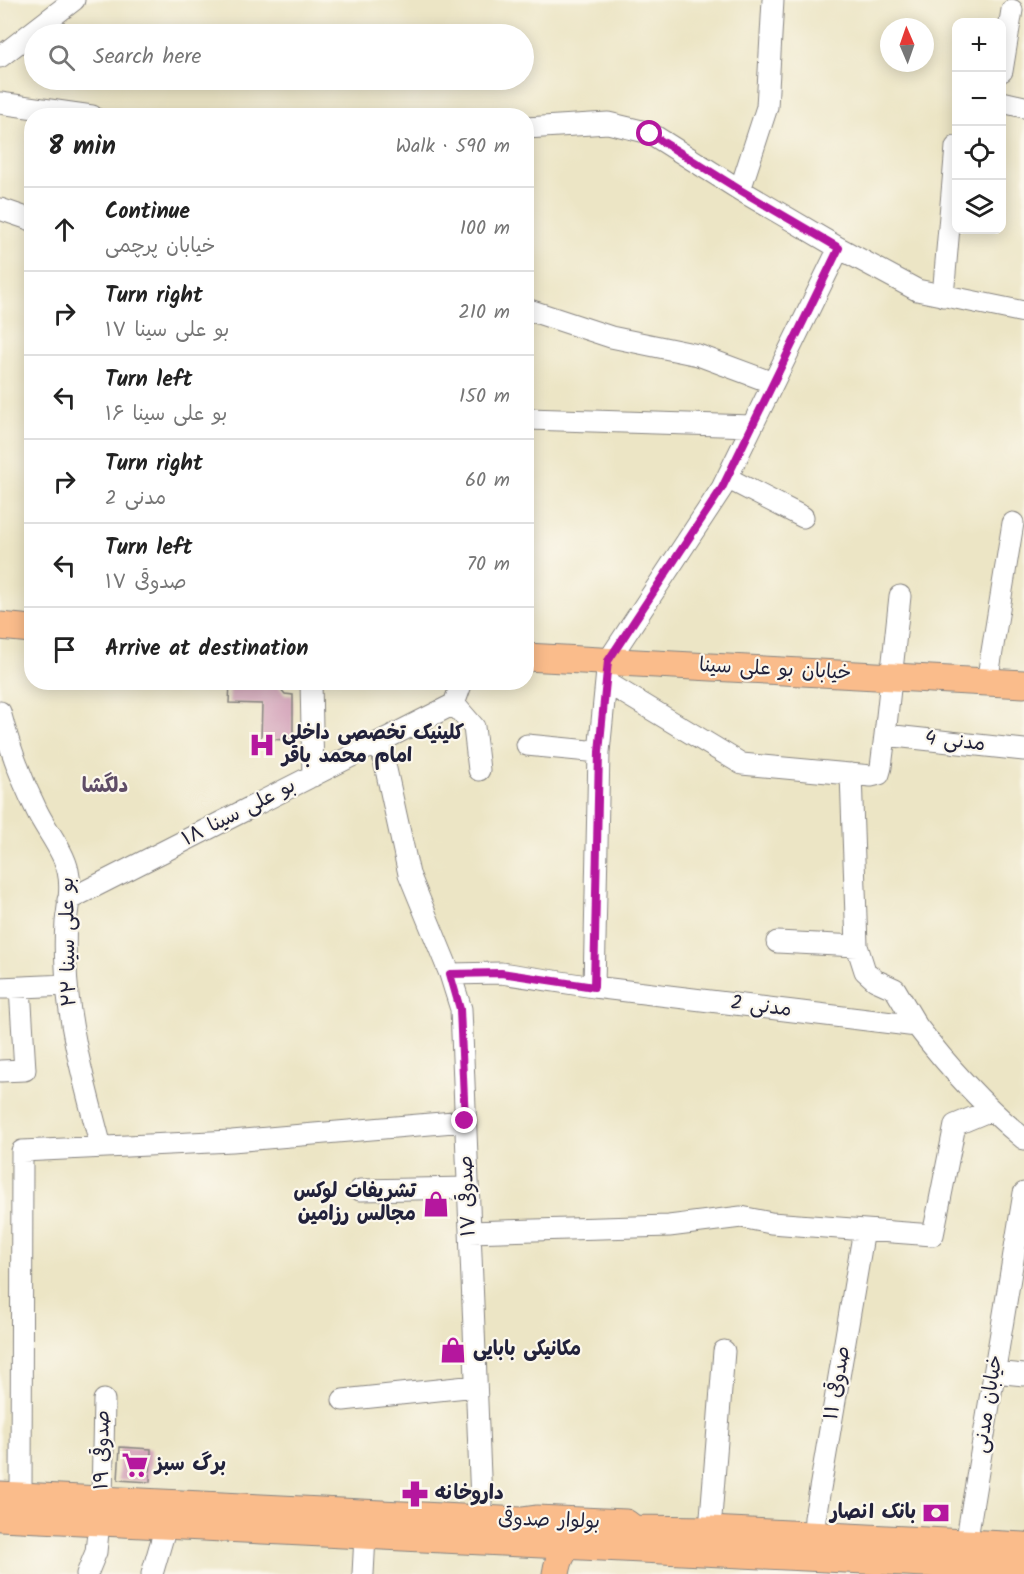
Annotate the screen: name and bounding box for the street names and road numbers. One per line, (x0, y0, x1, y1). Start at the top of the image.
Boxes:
street label: خیابان بو علی سینا (698, 650, 852, 690)
street label: مدنی 4 (923, 723, 987, 761)
street label: بو علی سینا ۱۸ (176, 771, 302, 855)
street label: بو علی سینا ۲۲ (52, 877, 86, 1007)
street label: مدنی 2 (729, 987, 793, 1027)
street label: صدوقی ۱۷ (451, 1155, 485, 1237)
street label: صدوقی ۱۱ (816, 1343, 860, 1423)
street label: خیابان مدنی (965, 1353, 1013, 1455)
street label: صدوقی ۱۹ (86, 1410, 120, 1490)
street label: بولوار صدوقی (497, 1503, 601, 1539)

